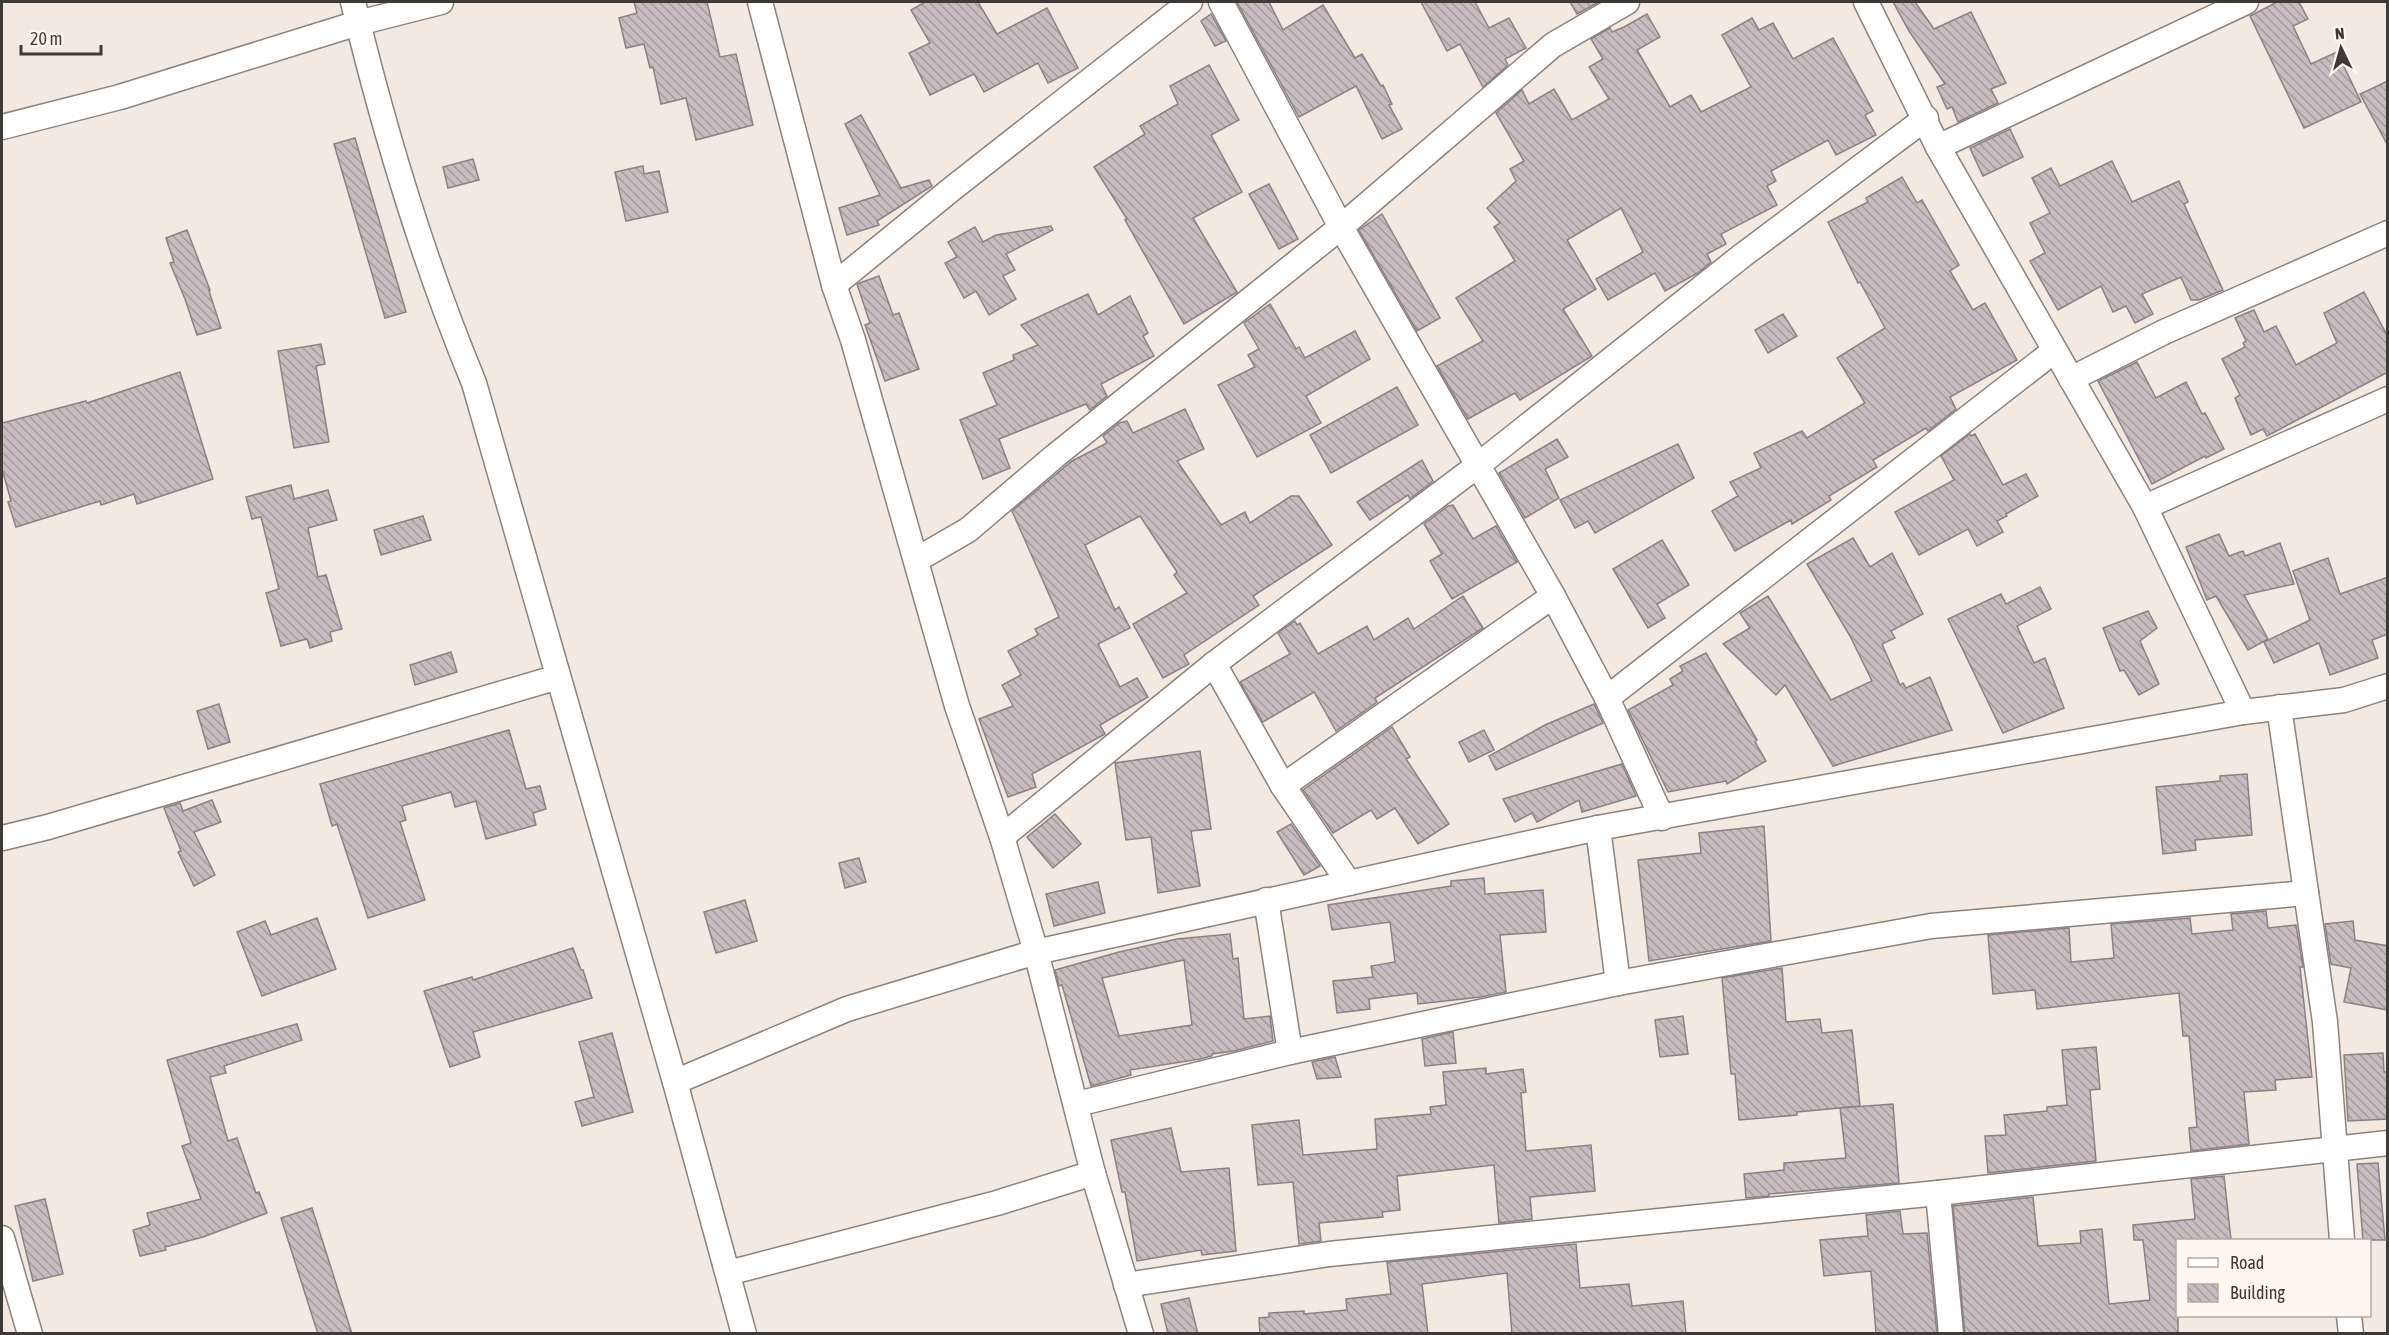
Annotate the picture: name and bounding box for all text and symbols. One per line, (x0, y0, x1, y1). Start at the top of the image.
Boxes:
scale bar (21, 18, 100, 56)
north arrow (2311, 18, 2371, 78)
text: N (2334, 24, 2345, 42)
text: 20 m (30, 28, 62, 49)
legend (2176, 1239, 2371, 1317)
text: Road (2230, 1252, 2264, 1273)
text: Building (2230, 1282, 2285, 1303)

